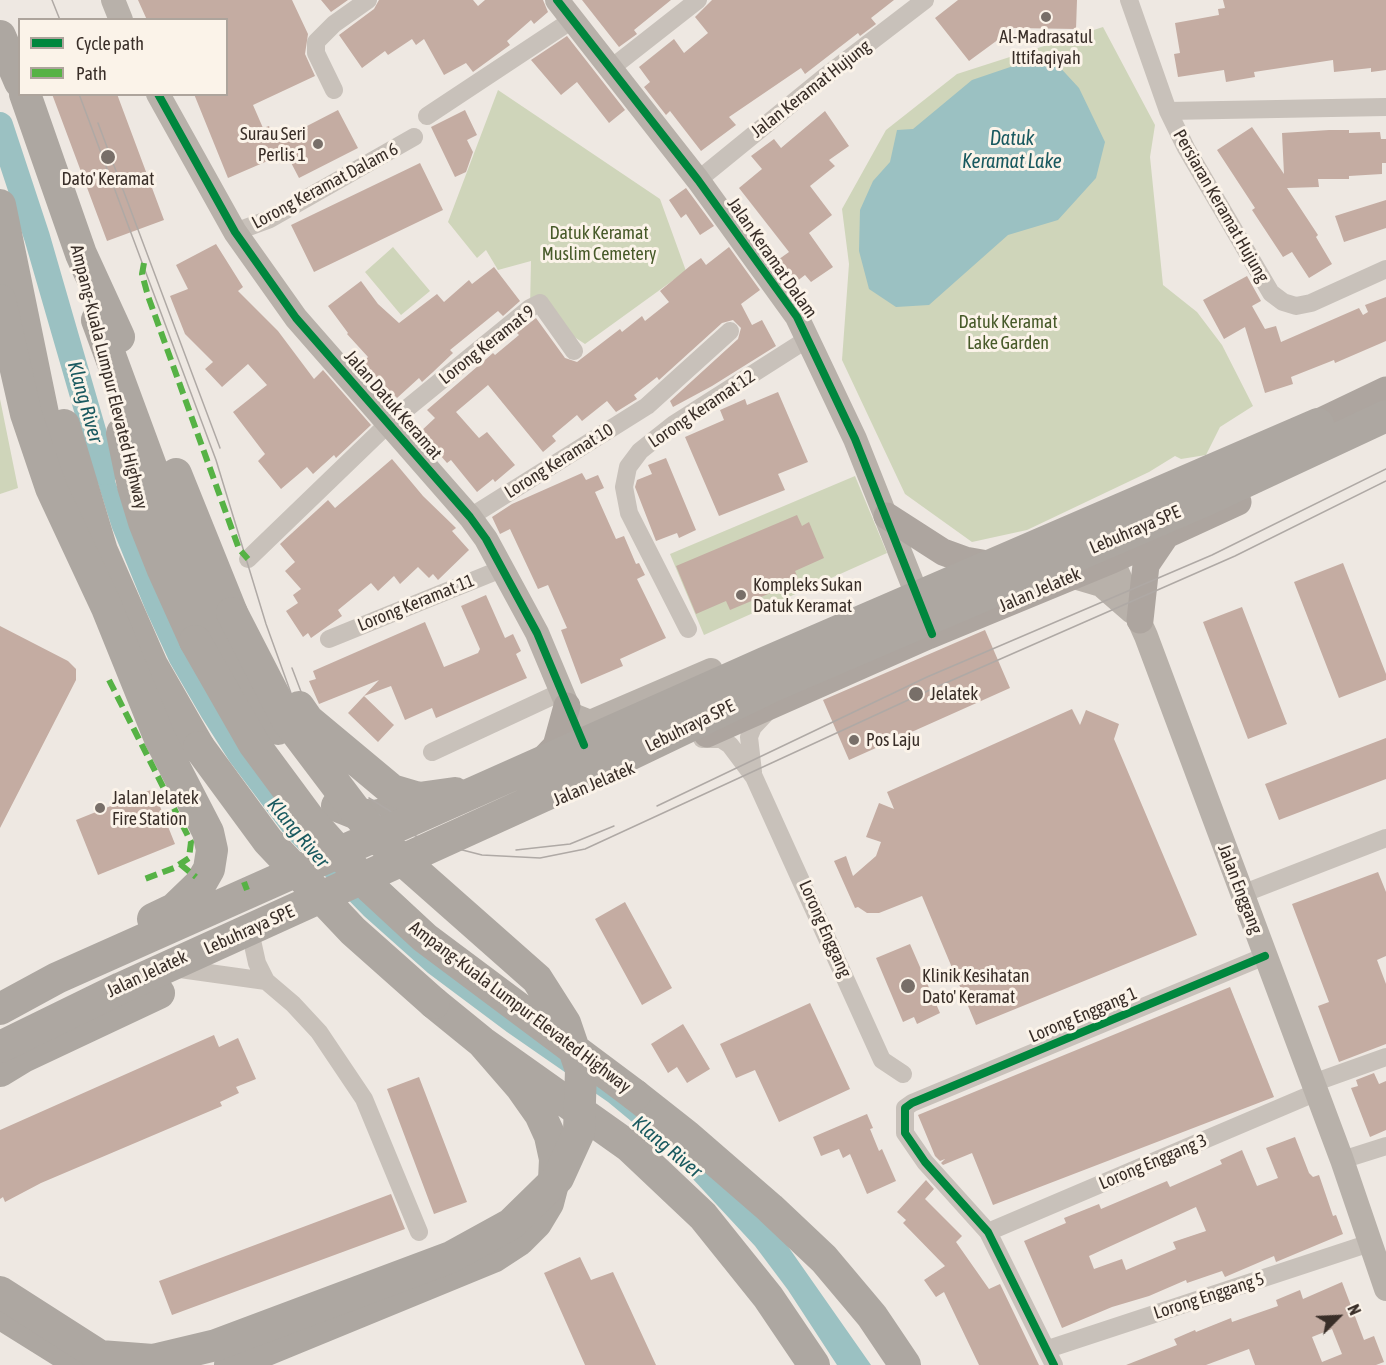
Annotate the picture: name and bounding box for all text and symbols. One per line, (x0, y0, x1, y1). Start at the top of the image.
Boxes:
marker: Al-Madrasatul Ittifaqiyah (1039, 10, 1053, 24)
legend (18, 18, 228, 96)
place label: Al-Madrasatul Ittifaqiyah (999, 26, 1093, 68)
text: Cycle path (76, 33, 144, 54)
street label: Jalan Keramat Hujung (747, 36, 875, 142)
text: Path (76, 63, 107, 84)
place label: Surau Seri Perlis 1 (240, 123, 306, 166)
street label: Persiaran Keramat Hujung (1168, 126, 1274, 286)
water label: Datuk Keramat Lake (962, 127, 1062, 174)
marker: Surau Seri Perlis 1 (311, 137, 325, 151)
street label: Lorong Keramat Dalam 6 (248, 138, 402, 234)
marker: Dato' Keramat (99, 148, 117, 166)
place label: Dato' Keramat (61, 168, 155, 190)
street label: Jalan Keramat Dalam (722, 194, 822, 322)
park label: Datuk Keramat Muslim Cemetery (542, 222, 656, 264)
street label: Ampang-Kuala Lumpur Elevated Highway (66, 242, 152, 512)
street label: Lorong Keramat 9 (435, 301, 539, 389)
park label: Datuk Keramat Lake Garden (958, 311, 1058, 354)
street label: Jalan Datuk Keramat (340, 346, 446, 464)
water label: Klang River (62, 359, 108, 445)
street label: Lorong Keramat 12 (645, 365, 759, 453)
street label: Lorong Keramat 10 (501, 419, 617, 503)
street label: Lebuhraya SPE (1086, 501, 1184, 559)
street label: Jalan Jelatek (996, 563, 1084, 617)
street label: Lorong Keramat 11 (354, 570, 478, 636)
place label: Kompleks Sukan Datuk Keramat (753, 574, 862, 616)
marker: Kompleks Sukan Datuk Keramat (734, 588, 748, 602)
place label: Jelatek (930, 683, 978, 705)
marker: Jelatek (907, 685, 925, 703)
street label: Lebuhraya SPE (642, 695, 738, 757)
place label: Pos Laju (866, 729, 920, 751)
marker: Pos Laju (847, 733, 861, 747)
street label: Jalan Jelatek (550, 757, 638, 811)
place label: Jalan Jelatek Fire Station (112, 787, 199, 830)
water label: Klang River (262, 793, 334, 873)
marker: Jalan Jelatek Fire Station (93, 801, 107, 815)
street label: Jalan Enggang (1213, 841, 1267, 937)
street label: Lorong Enggang (794, 877, 856, 981)
street label: Lebuhraya SPE (201, 901, 297, 959)
street label: Ampang-Kuala Lumpur Elevated Highway (405, 917, 635, 1097)
street label: Jalan Jelatek (103, 946, 191, 1002)
place label: Klinik Kesihatan Dato' Keramat (922, 965, 1029, 1008)
marker: Klinik Kesihatan Dato' Keramat (899, 977, 917, 995)
street label: Lorong Enggang 1 (1026, 983, 1140, 1047)
water label: Klang River (627, 1111, 707, 1183)
street label: Lorong Enggang 3 (1096, 1130, 1210, 1194)
street label: Lorong Enggang 5 (1151, 1268, 1267, 1324)
north arrow (1308, 1287, 1368, 1347)
text: N (1344, 1302, 1365, 1318)

